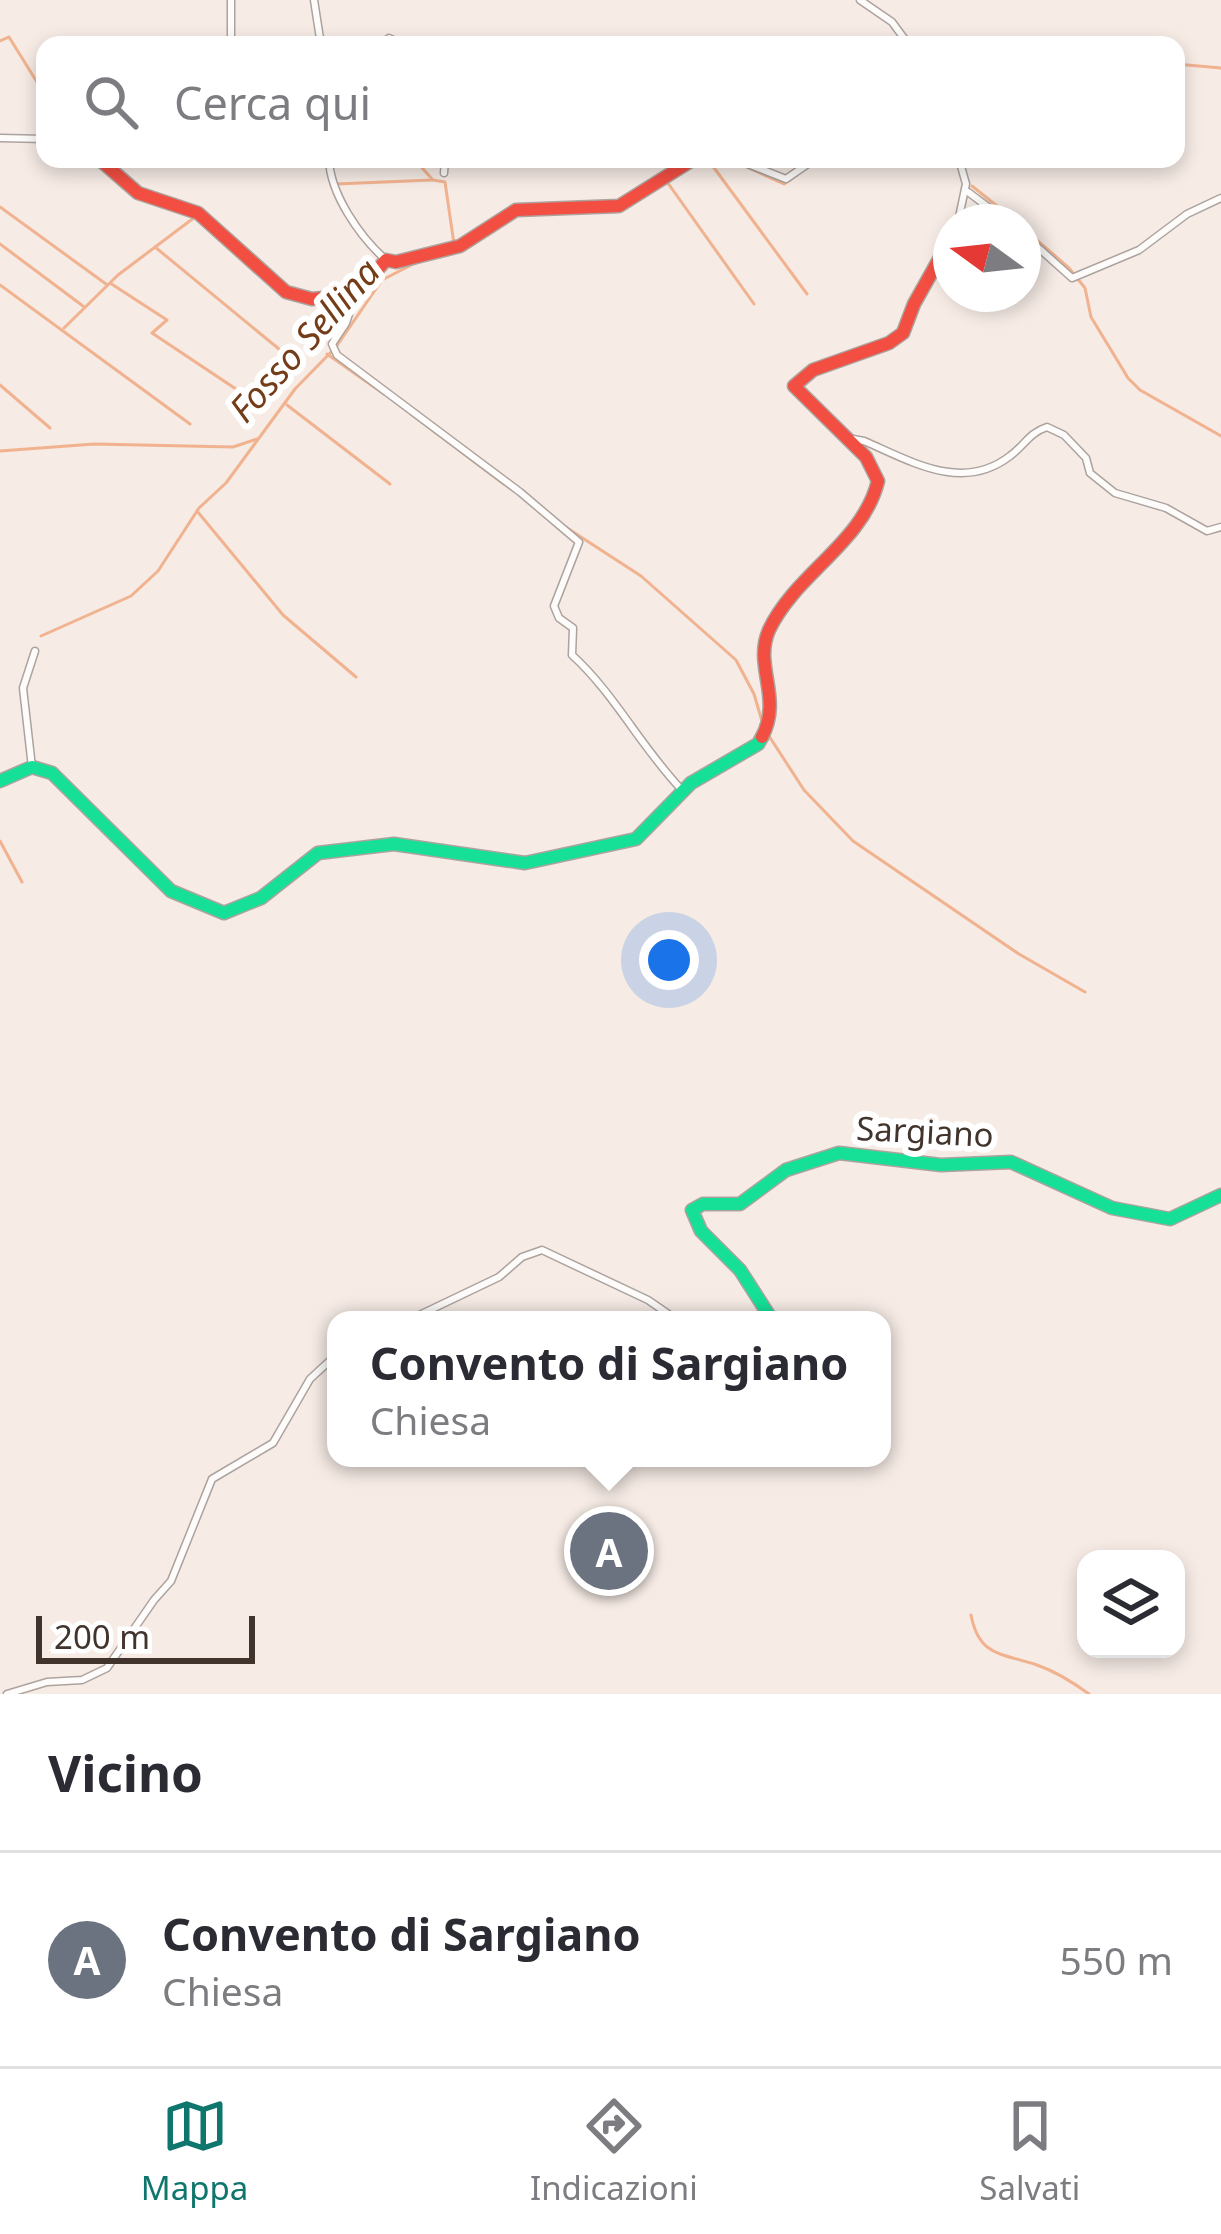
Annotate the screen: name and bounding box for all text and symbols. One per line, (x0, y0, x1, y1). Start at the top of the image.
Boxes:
search box (36, 36, 1185, 168)
icon: search (78, 69, 144, 135)
text: Cerca qui (174, 72, 371, 133)
north arrow (933, 204, 1041, 312)
water label: Fosso Sellina (218, 248, 390, 432)
your location (639, 930, 699, 990)
street label: Sargiano (855, 1105, 995, 1157)
popup (327, 1311, 891, 1467)
text: Convento di Sargiano (370, 1332, 848, 1393)
text: Chiesa (370, 1393, 491, 1446)
pin: A (570, 1506, 648, 1596)
map controls (1077, 1550, 1185, 1658)
button: layers (1077, 1550, 1185, 1658)
scale bar (36, 1610, 255, 1663)
text: 200 m (54, 1614, 150, 1659)
text: Vicino (48, 1737, 203, 1807)
text: Convento di Sargiano (162, 1903, 641, 1964)
text: A (74, 1933, 101, 1986)
text: 550 m (1059, 1933, 1173, 1986)
text: Chiesa (162, 1964, 283, 2017)
tab: Mappa (141, 2093, 248, 2210)
tab: Indicazioni (530, 2093, 698, 2210)
tab: Salvati (979, 2093, 1080, 2210)

